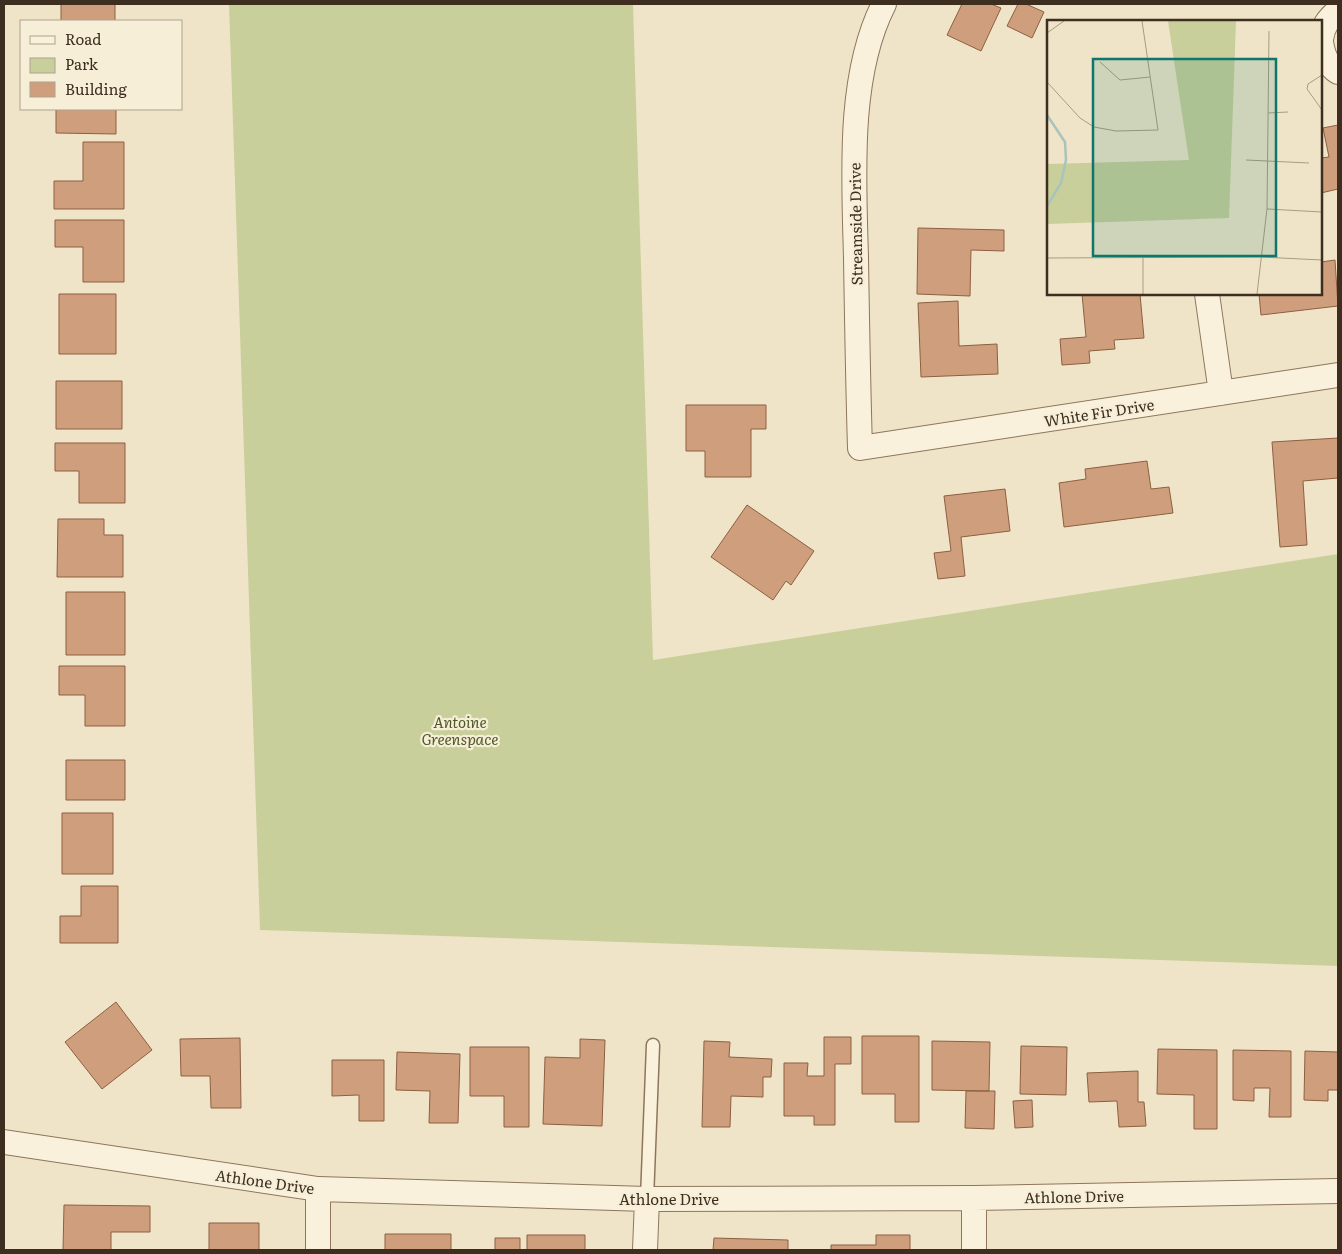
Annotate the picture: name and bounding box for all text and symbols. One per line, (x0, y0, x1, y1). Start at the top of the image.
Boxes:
legend (20, 20, 182, 110)
inset map (1047, 20, 1322, 295)
text: Road (65, 27, 101, 50)
text: Park (65, 52, 99, 75)
text: Building (65, 77, 127, 100)
street label: Streamside Drive (842, 162, 868, 286)
street label: White Fir Drive (1042, 392, 1156, 432)
park label: Antoine Greenspace (422, 710, 498, 750)
street label: Athlone Drive (214, 1163, 316, 1199)
street label: Athlone Drive (1024, 1184, 1124, 1208)
street label: Athlone Drive (619, 1187, 719, 1210)

